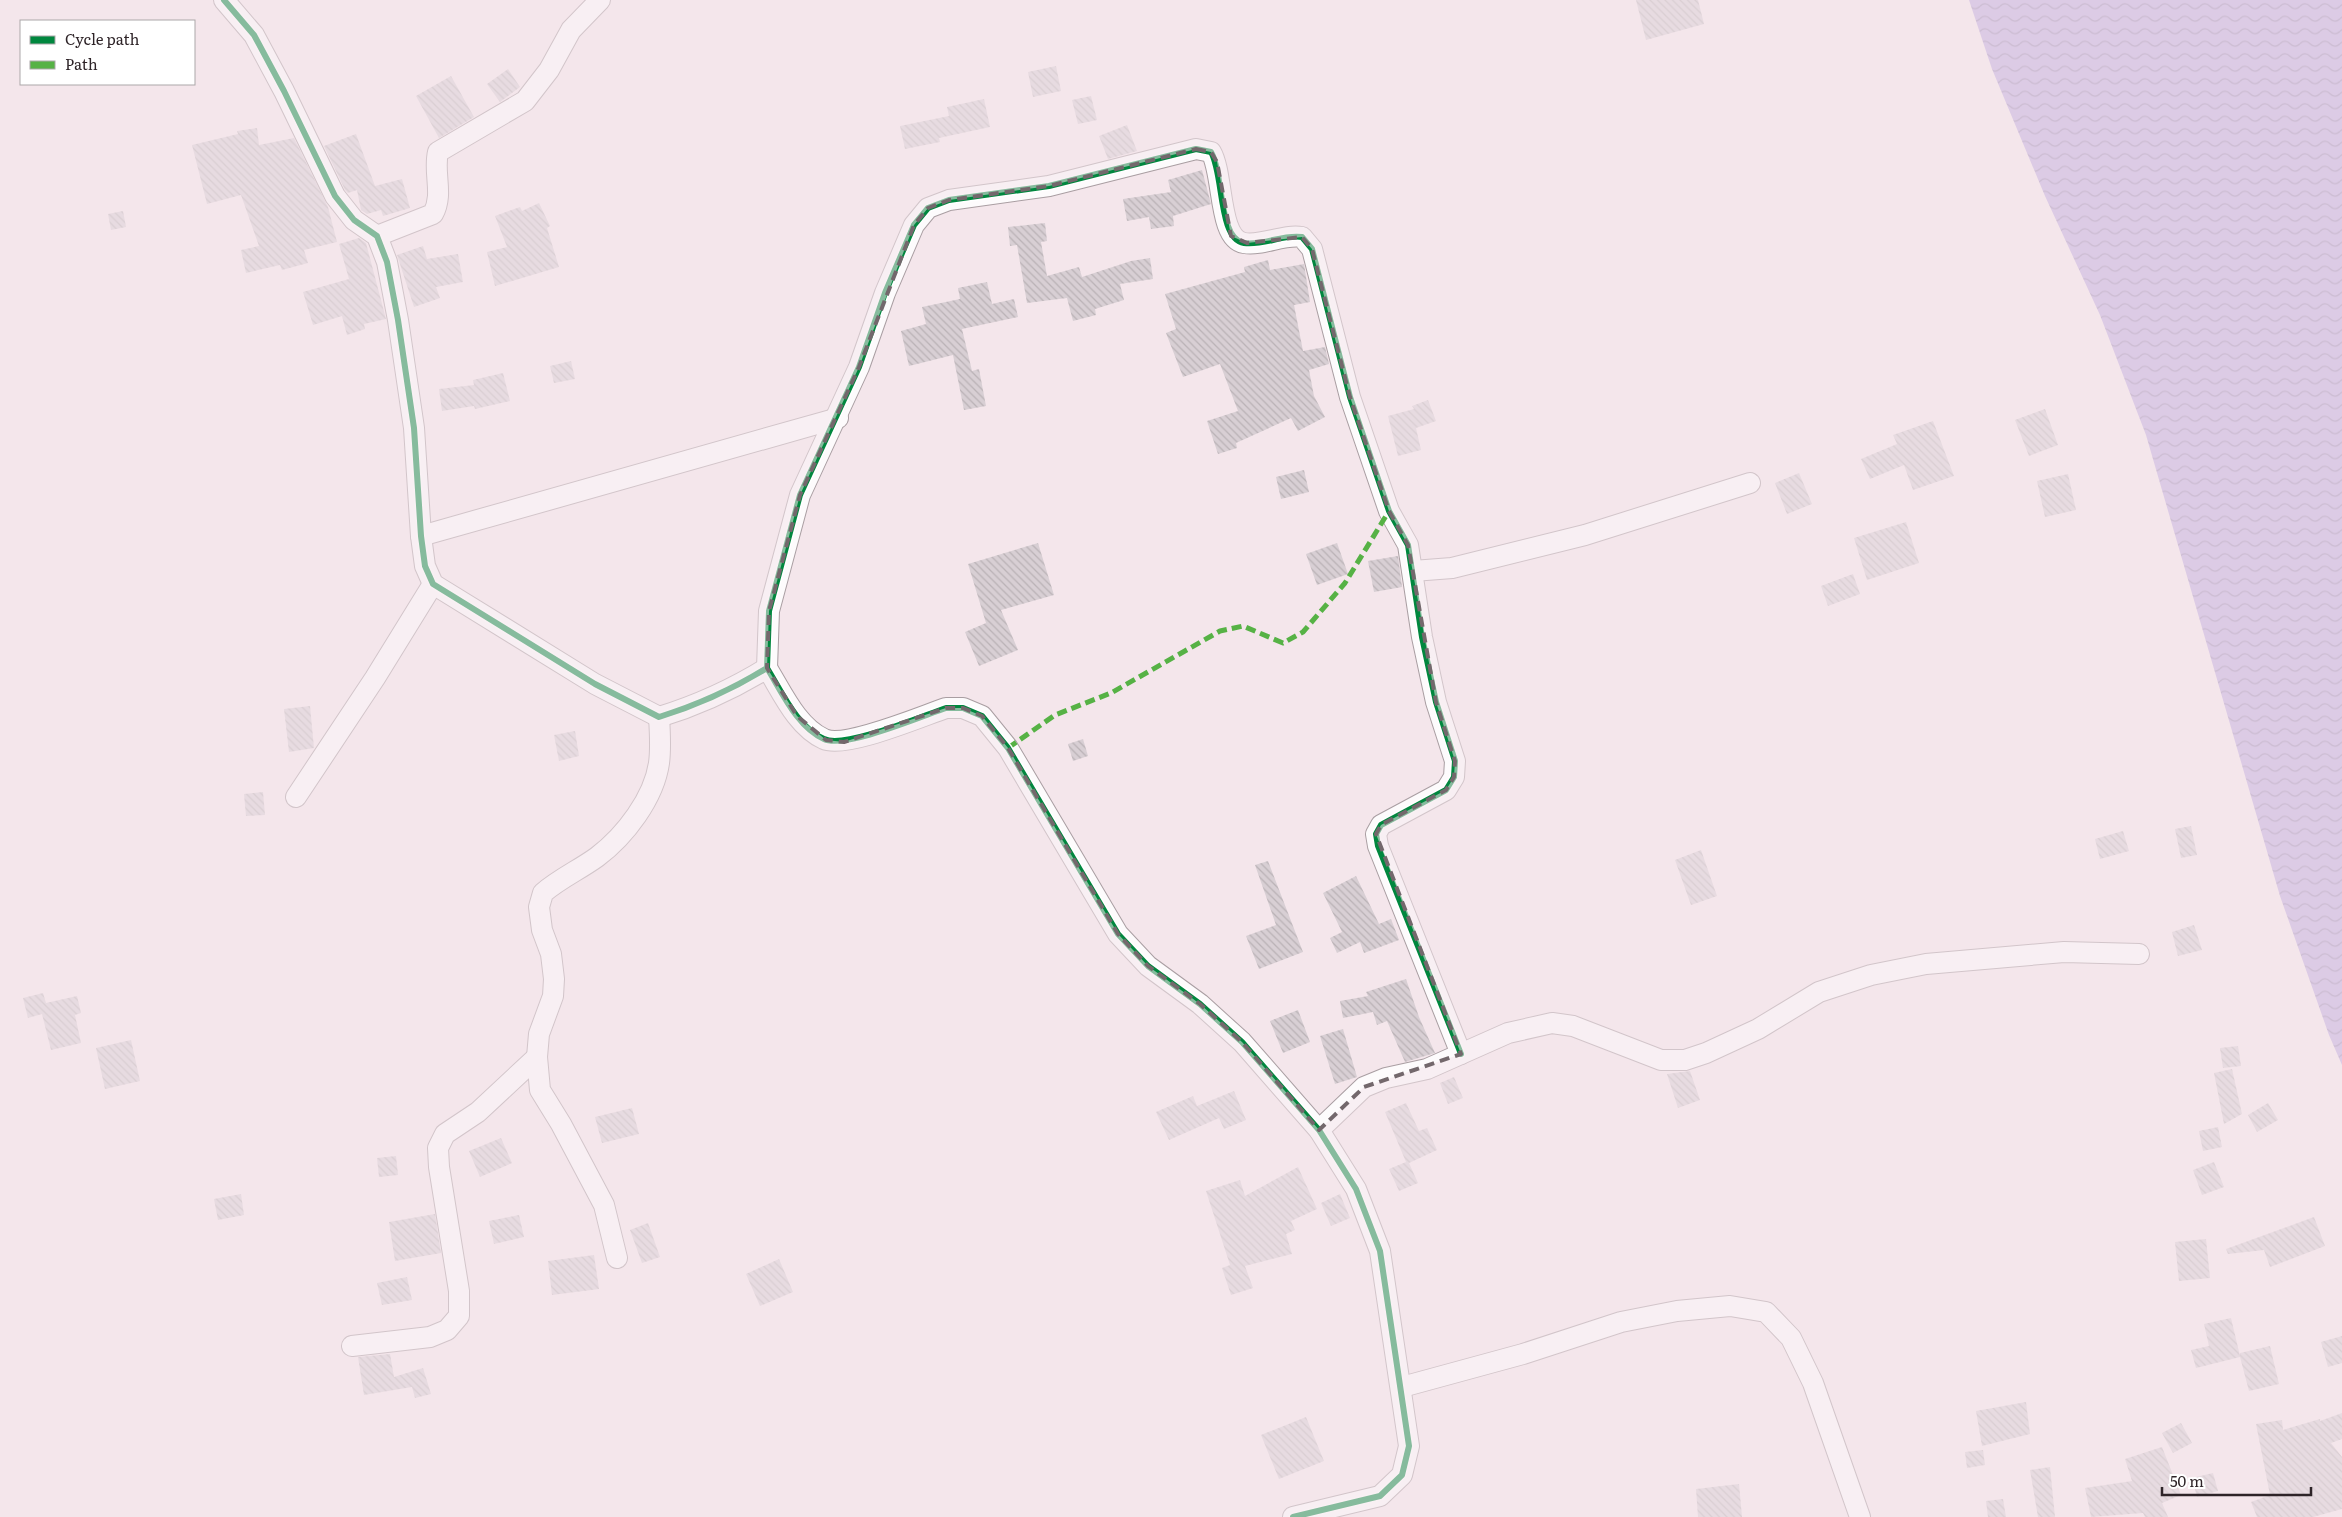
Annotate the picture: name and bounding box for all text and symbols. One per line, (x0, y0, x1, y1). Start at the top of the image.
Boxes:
legend (20, 20, 195, 85)
text: Cycle path (65, 27, 140, 50)
text: Path (65, 52, 98, 75)
scale bar (2162, 1464, 2311, 1496)
text: 50 m (2170, 1469, 2204, 1492)

